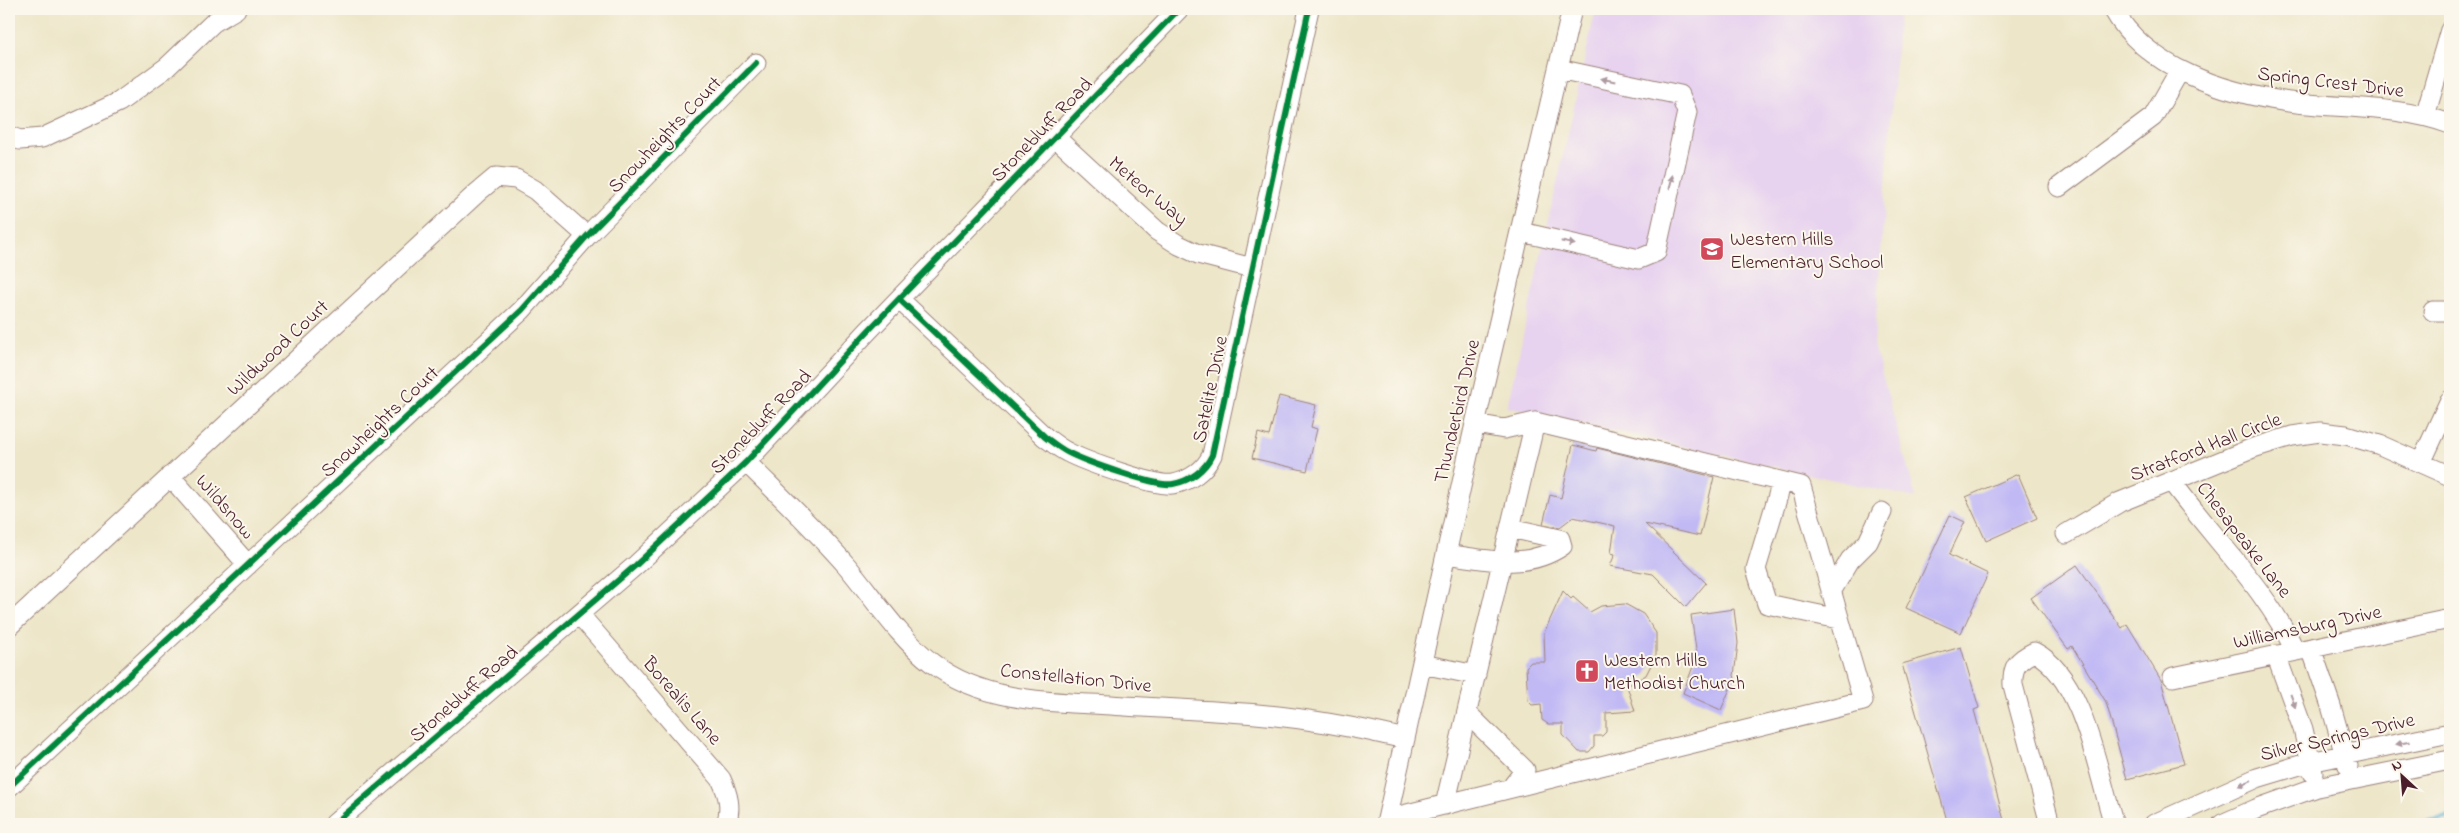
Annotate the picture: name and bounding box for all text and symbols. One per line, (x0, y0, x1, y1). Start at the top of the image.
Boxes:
street label: Spring Crest Drive (2256, 60, 2406, 108)
street label: Snowheights Court (602, 70, 730, 202)
street label: Stonebluff Road (985, 72, 1101, 190)
one-way arrow (1601, 76, 1616, 84)
street label: Meteor Way (1101, 150, 1193, 234)
one-way arrow (1667, 174, 1675, 189)
place label: Western Hills Elementary School (1730, 226, 1883, 278)
school or university icon: Western Hills Elementary School (1699, 236, 1725, 262)
one-way arrow (1561, 239, 1576, 247)
street label: Wildwood Court (221, 294, 336, 404)
street label: Satelite Drive (1186, 333, 1237, 446)
street label: Thunderbird Drive (1428, 337, 1489, 486)
street label: Snowheights Court (315, 360, 447, 486)
street label: Stonebluff Road (704, 364, 820, 482)
street label: Stratford Hall Circle (2126, 406, 2286, 491)
street label: Wildsnow (187, 469, 261, 547)
street label: Chesapeake Lane (2188, 476, 2298, 605)
street label: Williamsburg Drive (2231, 599, 2385, 659)
street label: Stonebluff Road (404, 639, 526, 751)
place label: Western Hills Methodist Church (1604, 647, 1745, 699)
street label: Borealis Lane (634, 650, 728, 752)
street label: Constellation Drive (999, 657, 1153, 702)
church icon: Western Hills Methodist Church (1574, 658, 1600, 684)
one-way arrow (2289, 694, 2297, 709)
street label: Silver Springs Drive (2258, 707, 2418, 771)
one-way arrow (2395, 739, 2410, 747)
north arrow (2376, 750, 2426, 800)
text: N (2388, 754, 2406, 777)
one-way arrow (2238, 780, 2253, 788)

